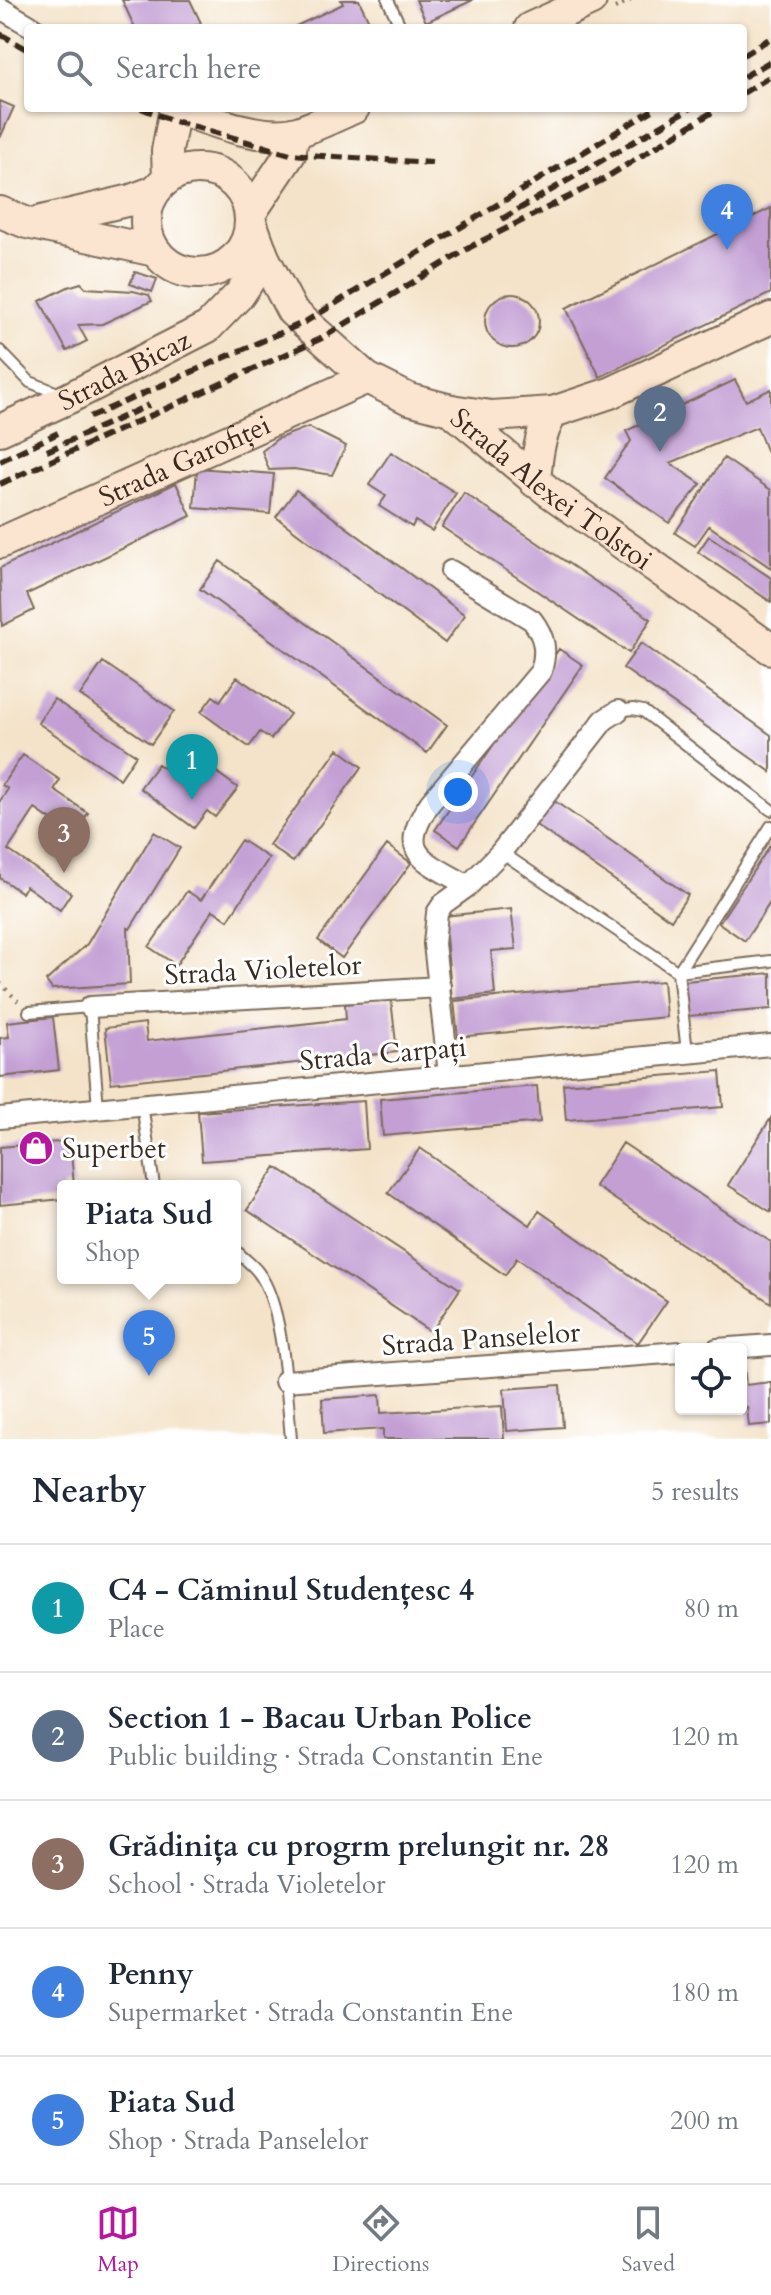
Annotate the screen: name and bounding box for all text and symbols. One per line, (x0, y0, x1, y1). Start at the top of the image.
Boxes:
search box (24, 24, 747, 112)
icon: search (52, 46, 96, 90)
text: Search here (116, 48, 261, 89)
pin: 4 (701, 184, 753, 250)
street label: Strada Bicaz (52, 321, 198, 420)
pin: 2 (634, 386, 686, 452)
street label: Strada Alexei Tolstoi (442, 400, 660, 579)
street label: Strada Garofiței (93, 406, 277, 516)
pin: 1 (166, 734, 218, 800)
your location (438, 772, 478, 812)
pin: 3 (38, 807, 90, 873)
street label: Strada Violetelor (164, 946, 363, 994)
street label: Strada Carpați (298, 1028, 468, 1080)
shop icon: Superbet (17, 1129, 55, 1167)
place label: Superbet (62, 1130, 166, 1168)
popup (57, 1180, 241, 1284)
text: Piata Sud (85, 1194, 213, 1235)
text: Shop (85, 1235, 140, 1270)
pin: 5 (123, 1310, 175, 1376)
street label: Strada Panselelor (381, 1313, 582, 1365)
map controls (675, 1343, 747, 1415)
button: locate (675, 1343, 747, 1415)
text: Nearby (32, 1468, 147, 1514)
text: 5 results (651, 1474, 739, 1509)
text: C4 - Căminul Studențesc 4 (108, 1570, 474, 1611)
text: 1 (51, 1591, 65, 1626)
text: 80 m (683, 1591, 739, 1626)
text: Place (108, 1611, 165, 1646)
text: Section 1 - Bacau Urban Police (108, 1698, 532, 1739)
text: 2 (51, 1719, 65, 1754)
text: 120 m (670, 1719, 739, 1754)
text: Public building · Strada Constantin Ene (108, 1739, 543, 1774)
text: Grădinița cu progrm prelungit nr. 28 (108, 1826, 610, 1867)
text: 3 (51, 1847, 65, 1882)
text: 120 m (670, 1847, 739, 1882)
text: School · Strada Violetelor (108, 1867, 386, 1902)
text: Penny (108, 1954, 194, 1995)
text: 4 (51, 1975, 65, 2010)
text: 180 m (670, 1975, 739, 2010)
text: Supermarket · Strada Constantin Ene (108, 1995, 513, 2030)
text: Piata Sud (108, 2082, 235, 2123)
text: 5 (51, 2103, 65, 2138)
text: 200 m (670, 2103, 739, 2138)
text: Shop · Strada Panselelor (108, 2123, 368, 2158)
tab: Map (96, 2201, 140, 2279)
tab: Directions (332, 2201, 429, 2279)
tab: Saved (622, 2201, 675, 2279)

